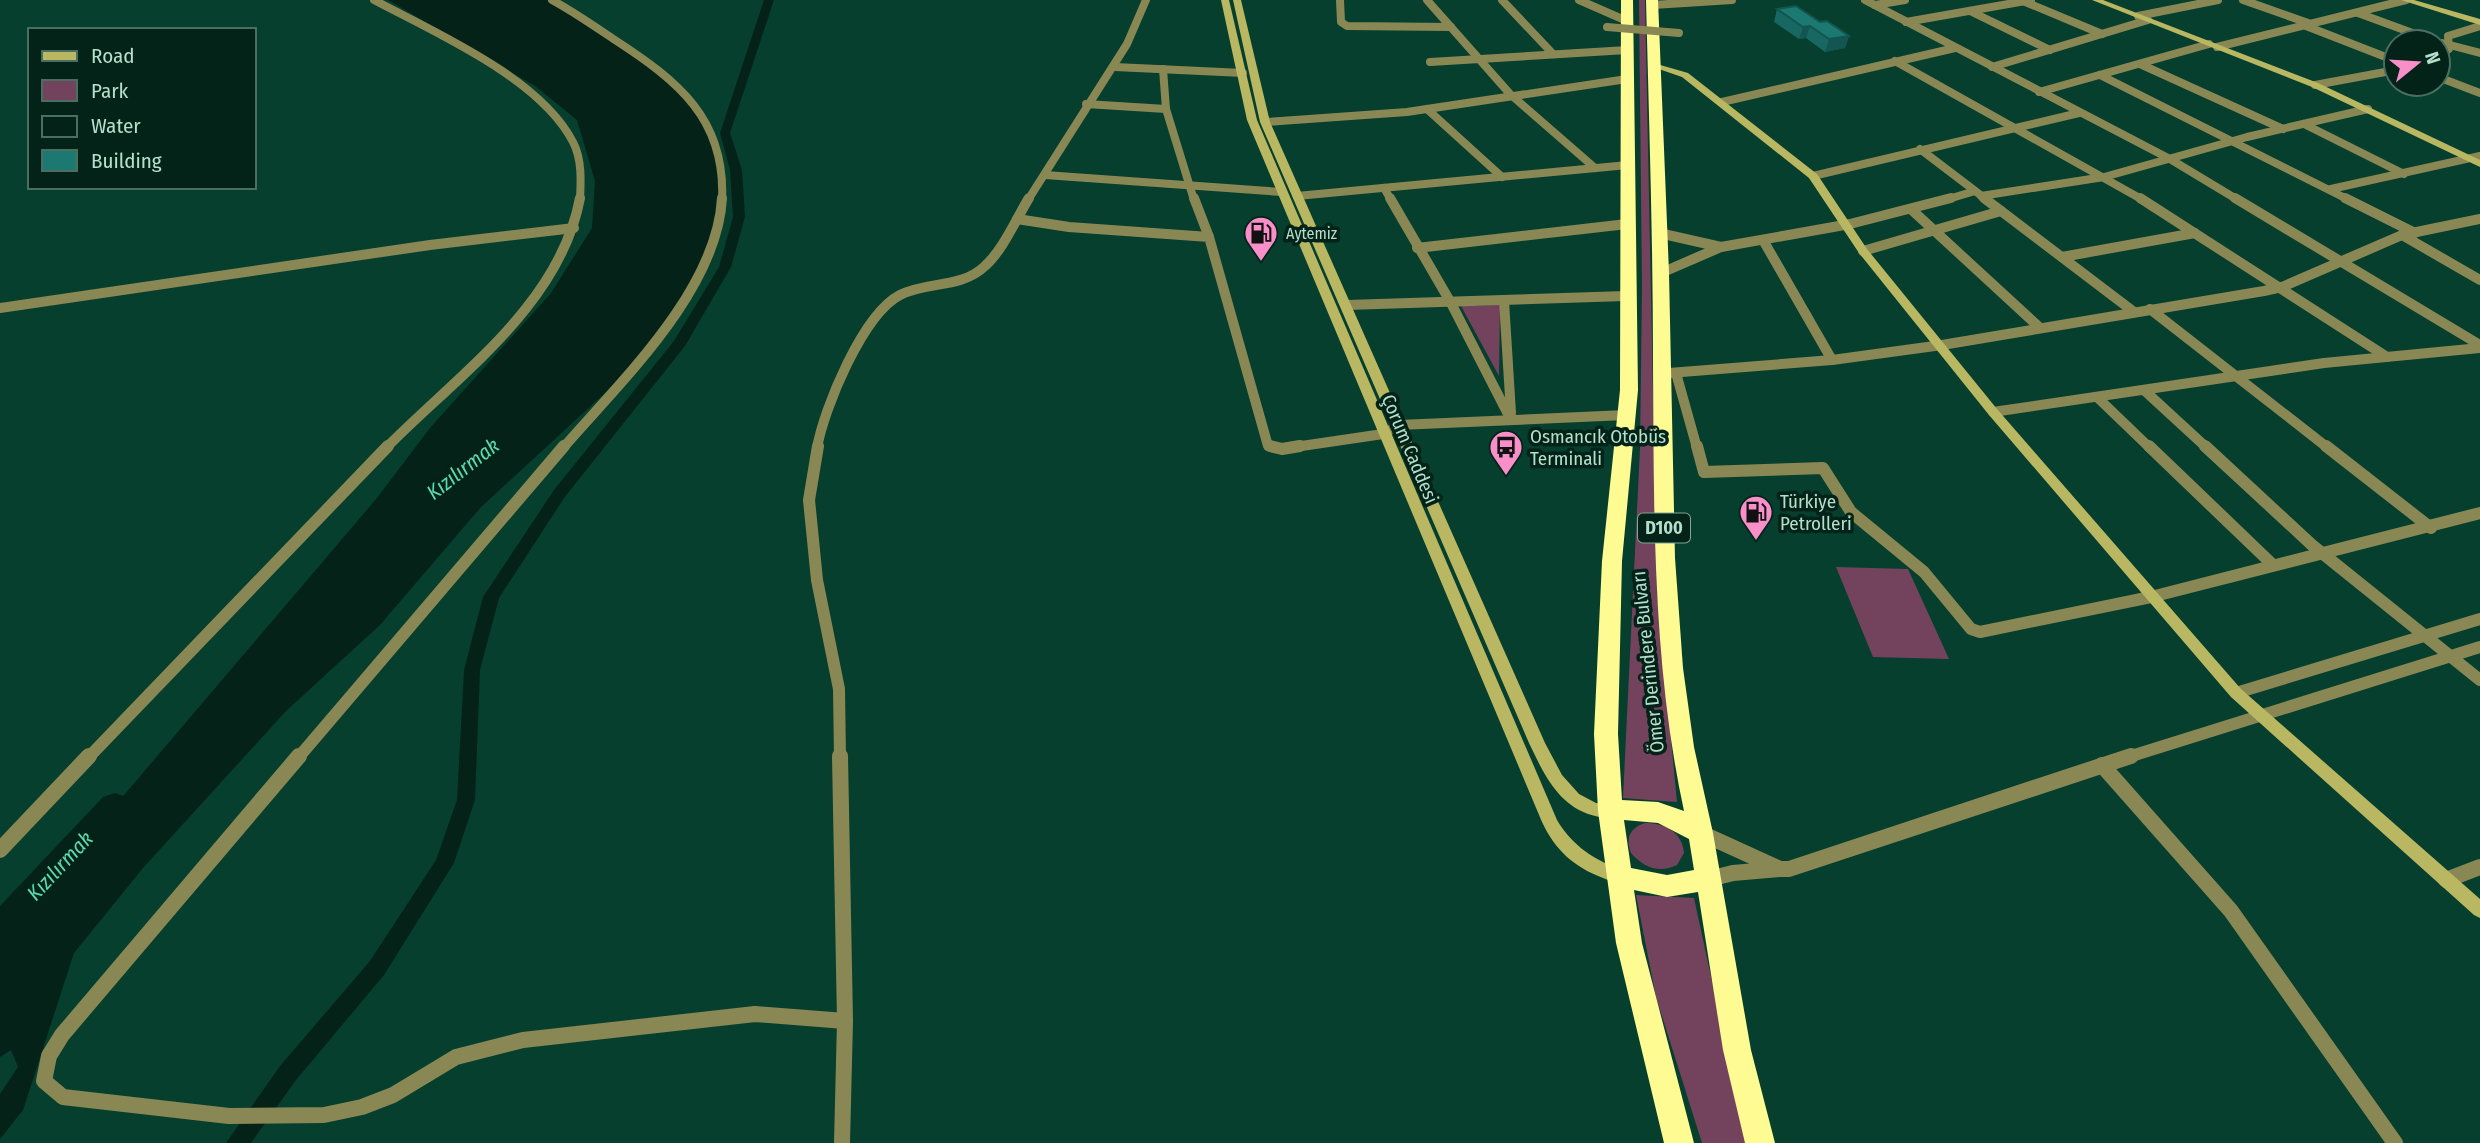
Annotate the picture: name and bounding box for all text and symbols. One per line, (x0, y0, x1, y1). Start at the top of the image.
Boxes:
legend (28, 28, 256, 189)
north arrow (2382, 28, 2452, 98)
text: Road (91, 43, 135, 69)
text: N (2420, 49, 2445, 67)
text: Park (91, 78, 129, 104)
text: Water (91, 113, 141, 139)
text: Building (91, 148, 162, 174)
fuel station icon: Aytemiz (1242, 214, 1280, 263)
place label: Aytemiz (1286, 224, 1337, 243)
street label: Çorum Caddesi (1377, 391, 1443, 507)
place label: Osmancık Otobüs Terminali (1530, 425, 1666, 470)
bus stop icon: Osmancık Otobüs Terminali (1487, 428, 1525, 477)
water label: Kızılırmak (421, 432, 505, 506)
place label: Türkiye Petrolleri (1780, 490, 1852, 535)
fuel station icon: Türkiye Petrolleri (1737, 493, 1775, 542)
road number: D100 (1638, 514, 1690, 542)
street label: Ömer Derindere Bulvarı (1627, 570, 1669, 754)
water label: Kızılırmak (21, 826, 99, 906)

